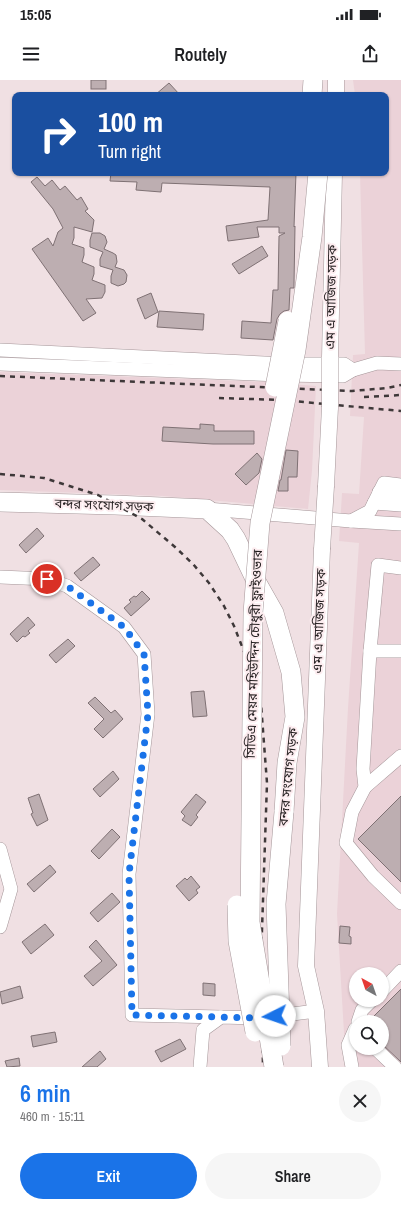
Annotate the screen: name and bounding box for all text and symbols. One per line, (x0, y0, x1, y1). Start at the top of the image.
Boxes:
text: 15:05 (20, 4, 51, 25)
text: Routely (174, 42, 227, 67)
icon: menu (20, 43, 42, 65)
icon: share (359, 43, 381, 65)
text: 100 m (98, 103, 163, 141)
icon: right (32, 108, 84, 160)
text: Turn right (98, 139, 161, 164)
street label: এম এ আজিজ সড়ক (322, 244, 340, 349)
street label: বন্দর সংযোগ সড়ক (53, 495, 154, 515)
street label: সিডিএ মেয়র মহিউদ্দিন চৌধুরী ফ্লাইওভার (242, 549, 266, 760)
pin (30, 562, 64, 596)
icon: arrive (36, 568, 58, 590)
street label: এম এ আজিজ সড়ক (309, 568, 329, 674)
street label: বন্দর সংযোগ সড়ক (274, 726, 302, 828)
north arrow (349, 967, 389, 1007)
map controls (349, 967, 389, 1055)
position arrow (254, 995, 296, 1037)
button: search (349, 1015, 389, 1055)
text: 6 min (20, 1077, 71, 1109)
button: close (339, 1080, 381, 1122)
text: 460 m · 15:11 (20, 1108, 84, 1125)
button: Exit (20, 1153, 197, 1199)
button: Share (205, 1153, 381, 1199)

